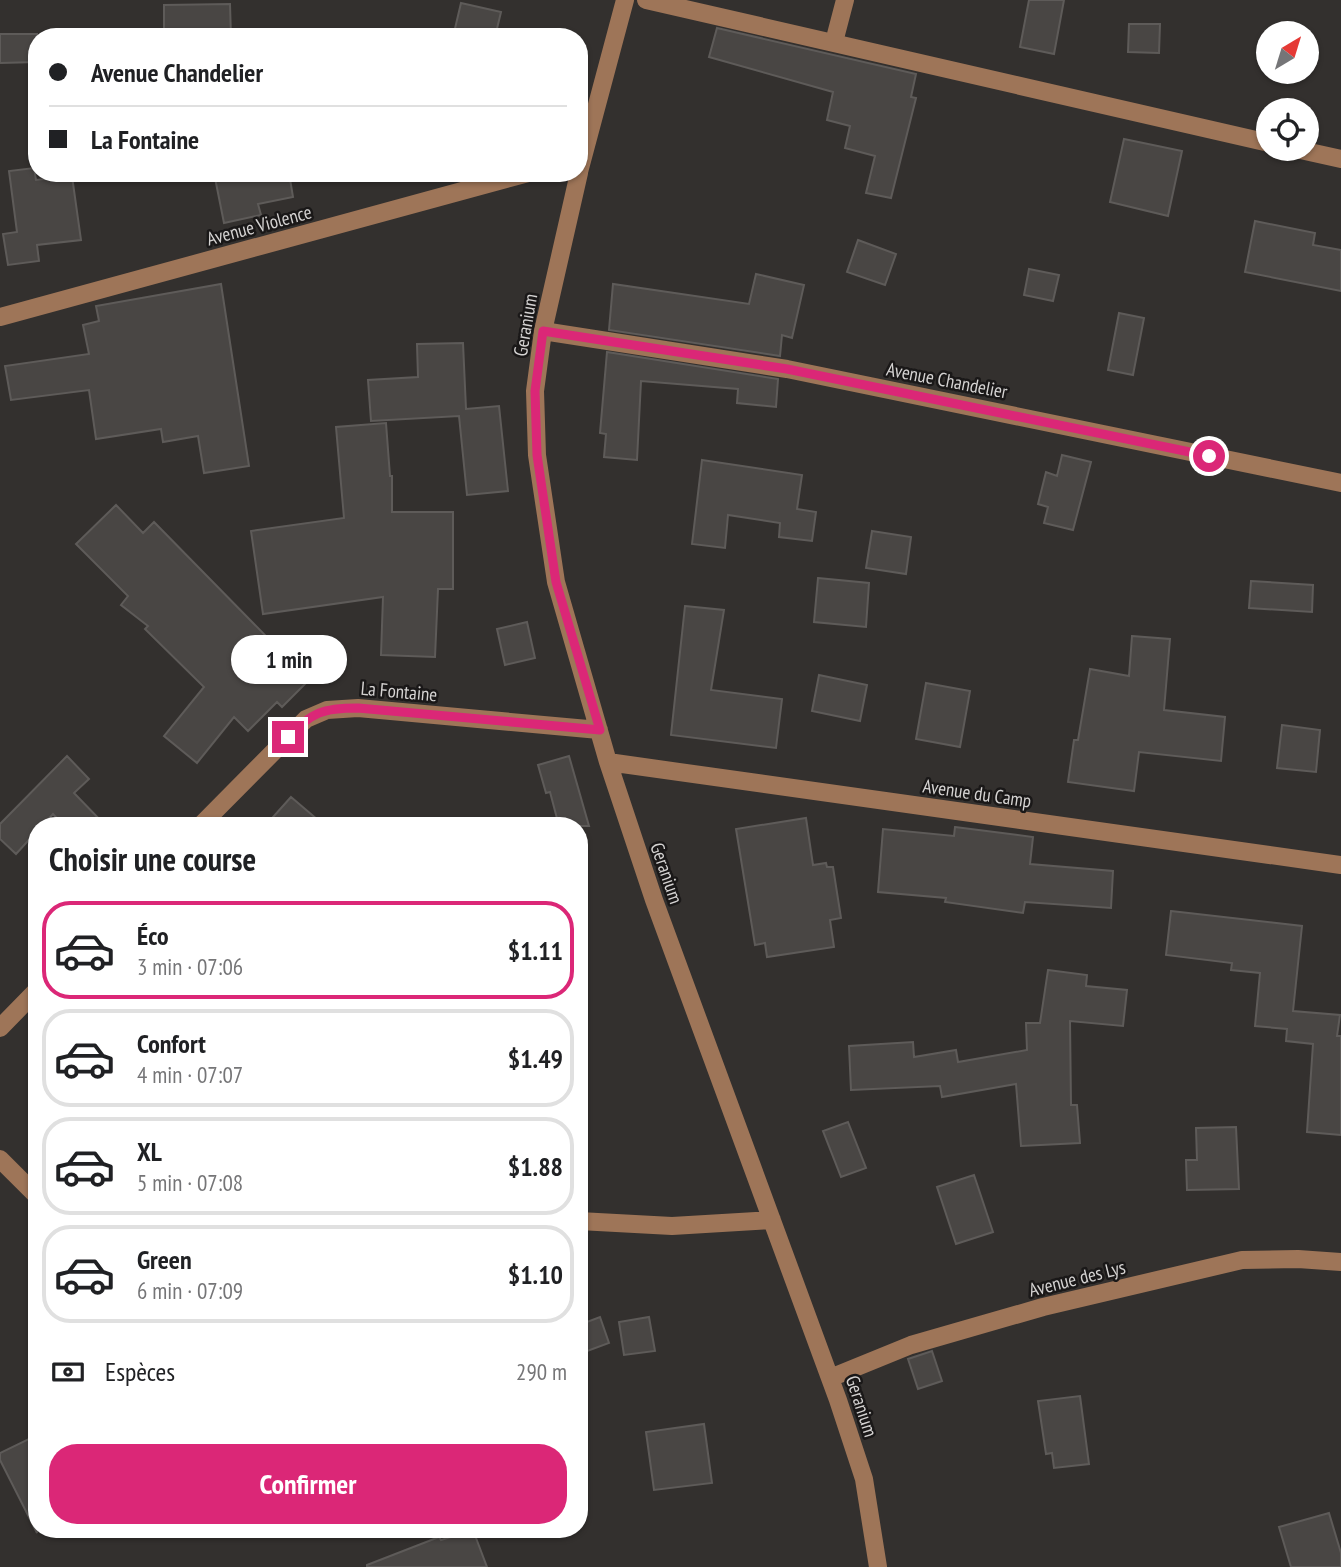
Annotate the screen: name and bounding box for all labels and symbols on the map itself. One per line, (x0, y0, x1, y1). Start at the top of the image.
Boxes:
north arrow (1256, 21, 1320, 84)
street label: Avenue Violence (204, 199, 314, 251)
street label: Geranium (508, 292, 542, 358)
street label: Avenue Chandelier (884, 357, 1010, 404)
route start (1193, 440, 1225, 472)
callout: 1 min (230, 636, 346, 684)
street label: La Fontaine (360, 676, 438, 706)
route end (272, 721, 304, 753)
street label: Avenue du Camp (921, 774, 1033, 812)
street label: Geranium (645, 839, 689, 907)
street label: Avenue des Lys (1026, 1254, 1128, 1302)
street label: Geranium (841, 1372, 883, 1440)

